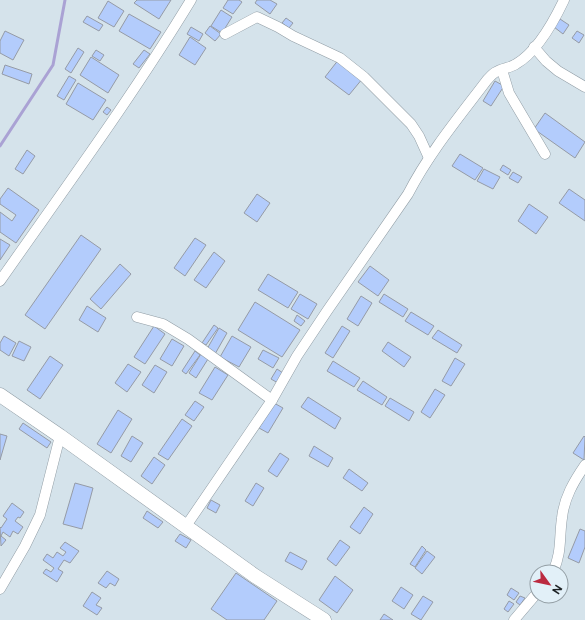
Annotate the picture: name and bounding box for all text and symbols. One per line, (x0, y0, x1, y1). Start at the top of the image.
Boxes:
north arrow (529, 564, 569, 604)
text: N (550, 583, 565, 596)

